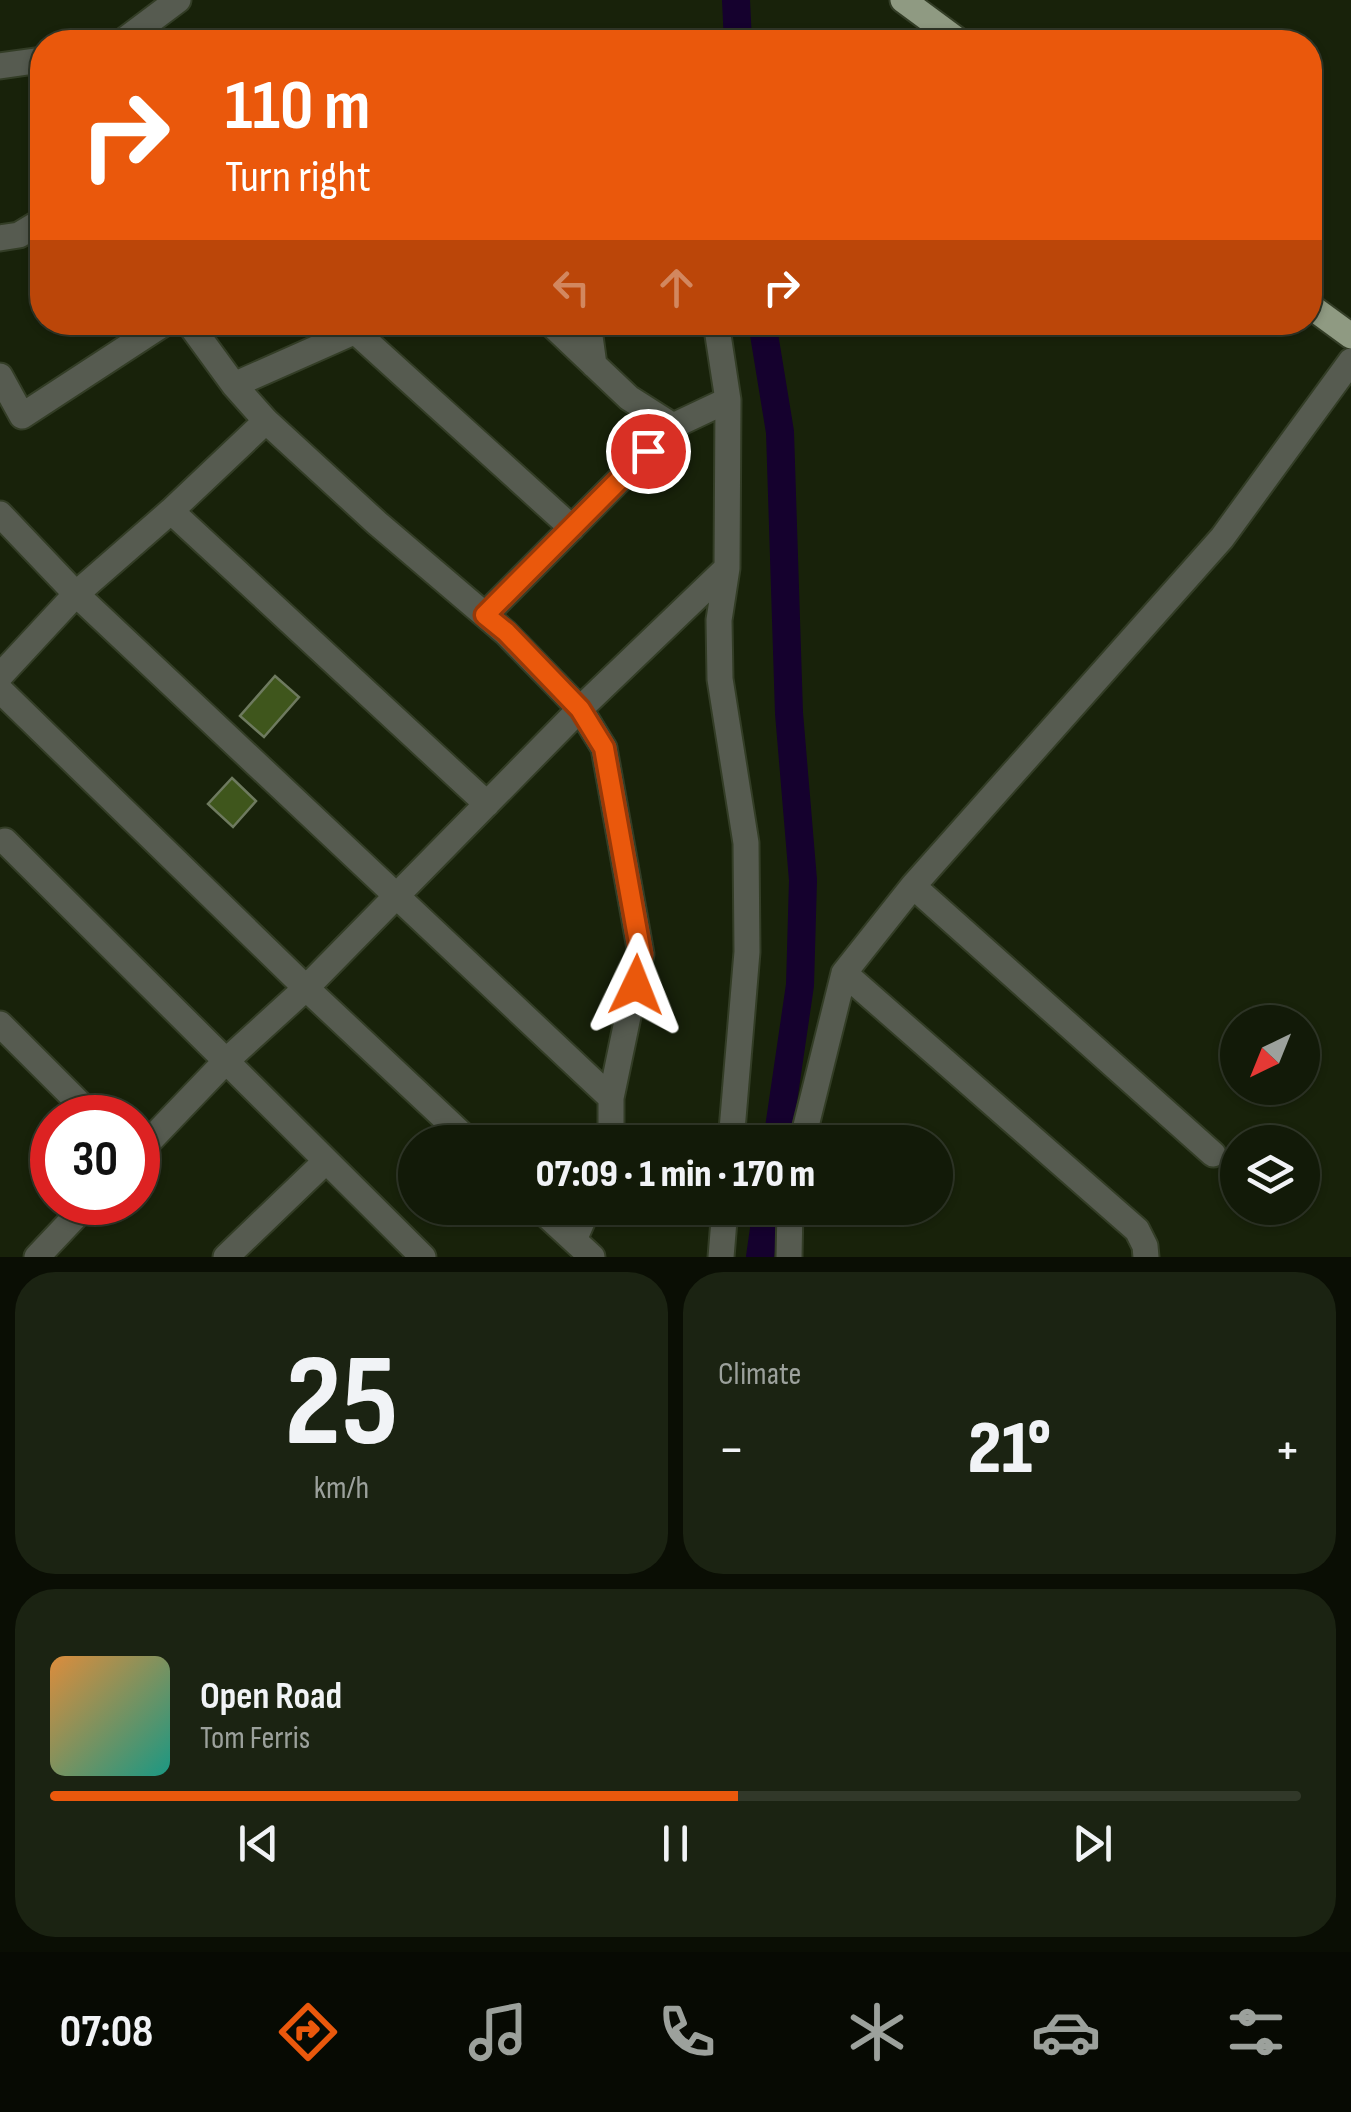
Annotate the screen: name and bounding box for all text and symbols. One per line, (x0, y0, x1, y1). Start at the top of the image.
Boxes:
text: 110 m (225, 65, 371, 149)
icon: right (60, 70, 190, 200)
text: Turn right (225, 150, 371, 205)
icon: left (544, 260, 599, 315)
icon: ahead (649, 260, 704, 315)
icon: right (754, 260, 809, 315)
pin (606, 409, 691, 494)
icon: arrive (621, 424, 676, 479)
position arrow (584, 933, 688, 1037)
north arrow (1220, 1005, 1320, 1105)
map controls (1220, 1005, 1320, 1225)
speed limit sign: 30 (30, 1095, 160, 1225)
button: layers (1220, 1125, 1320, 1225)
text: 07:09 · 1 min · 170 m (536, 1152, 815, 1197)
text: 25 (284, 1326, 399, 1482)
text: Climate (718, 1355, 801, 1394)
text: 21° (968, 1404, 1051, 1495)
text: − (718, 1417, 745, 1484)
text: + (1274, 1417, 1301, 1484)
text: km/h (314, 1469, 369, 1508)
text: Open Road (200, 1674, 342, 1719)
text: Tom Ferris (200, 1719, 310, 1758)
icon: previous (231, 1816, 286, 1871)
icon: pause (648, 1816, 703, 1871)
icon: next (1065, 1816, 1120, 1871)
icon: directions (273, 1997, 343, 2067)
icon: music (463, 1997, 533, 2067)
icon: phone (652, 1997, 722, 2067)
icon: climate (842, 1997, 912, 2067)
icon: car (1031, 1997, 1101, 2067)
icon: filters (1221, 1997, 1291, 2067)
text: 07:08 (60, 2005, 153, 2060)

